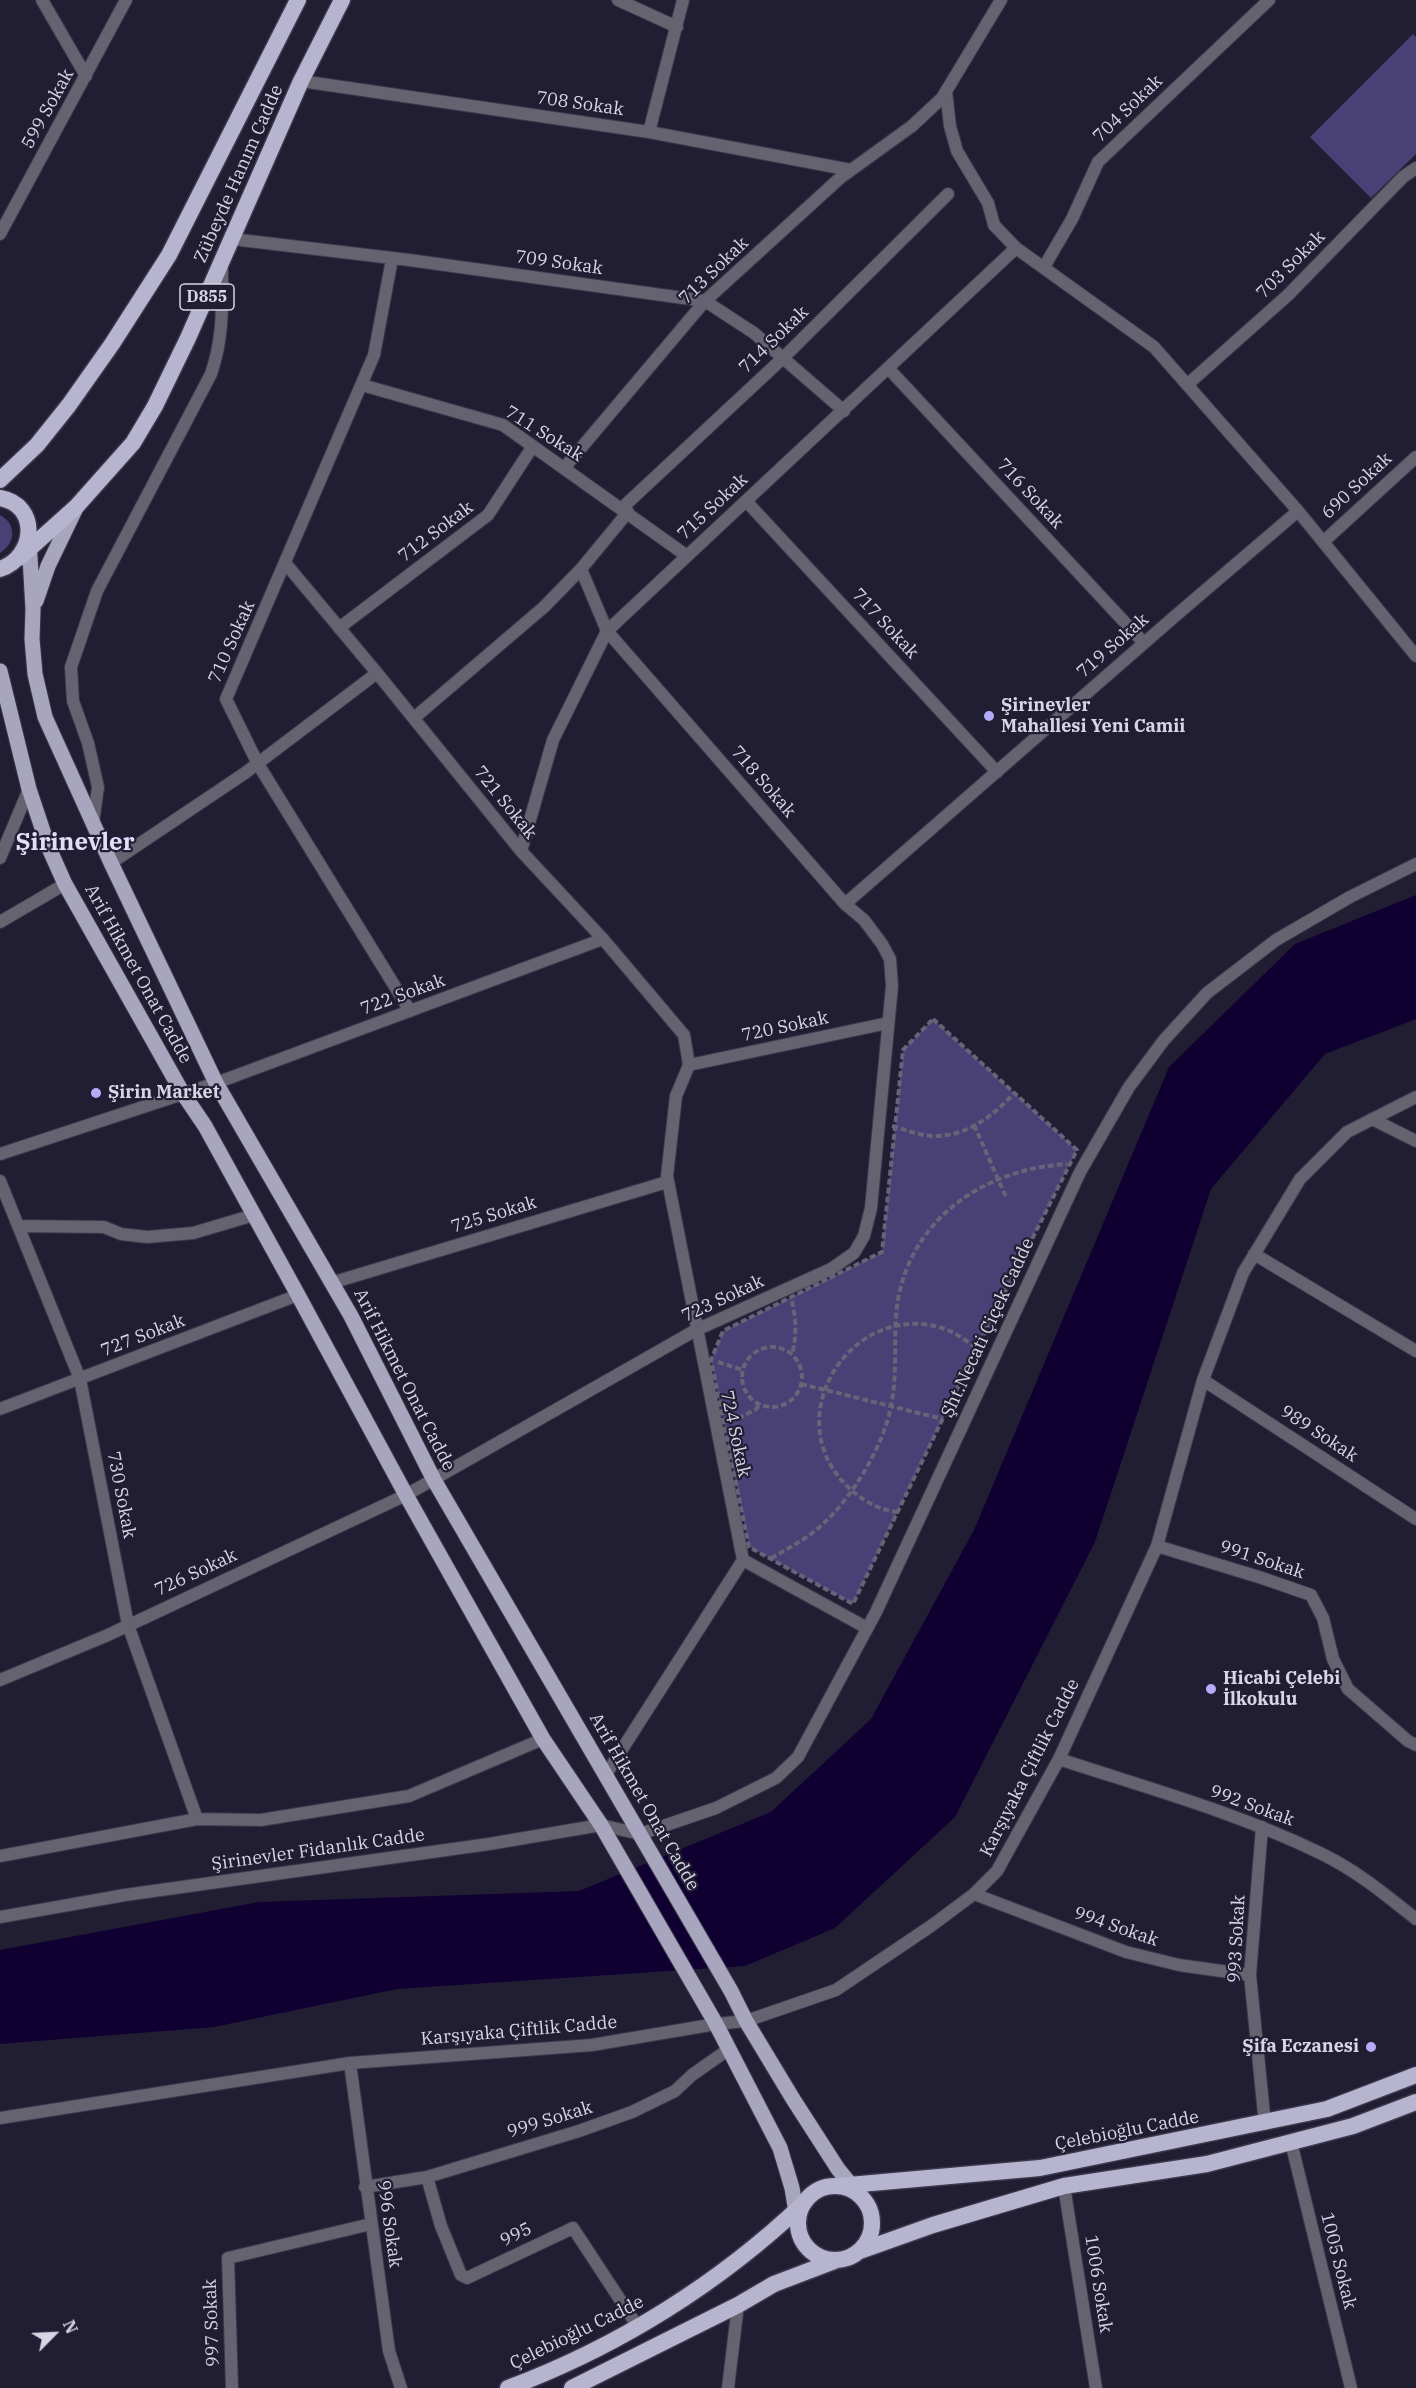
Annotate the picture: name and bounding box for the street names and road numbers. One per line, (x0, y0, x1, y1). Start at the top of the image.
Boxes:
street label: 599 Sokak (17, 65, 79, 153)
street label: 704 Sokak (1089, 71, 1167, 147)
street label: Zübeyde Hanım Cadde (190, 82, 288, 266)
street label: 708 Sokak (535, 87, 625, 121)
street label: 703 Sokak (1252, 226, 1330, 304)
street label: 713 Sokak (675, 233, 753, 309)
street label: 709 Sokak (514, 246, 604, 280)
road number: D855 (180, 284, 234, 310)
street label: 714 Sokak (735, 302, 813, 378)
street label: 711 Sokak (501, 401, 587, 467)
street label: 690 Sokak (1317, 448, 1397, 524)
street label: 716 Sokak (992, 454, 1068, 534)
street label: 715 Sokak (673, 469, 753, 545)
street label: 712 Sokak (394, 497, 478, 567)
street label: 717 Sokak (847, 584, 923, 664)
street label: 710 Sokak (204, 597, 260, 687)
street label: 719 Sokak (1073, 609, 1153, 683)
street label: 718 Sokak (726, 742, 800, 822)
street label: 721 Sokak (469, 762, 541, 844)
street label: Arif Hikmet Onat Cadde (80, 881, 196, 1067)
street label: 722 Sokak (358, 970, 448, 1020)
street label: 720 Sokak (740, 1007, 830, 1047)
street label: 725 Sokak (449, 1192, 539, 1238)
street label: Şht.Necati Çiçek Cadde (937, 1235, 1039, 1421)
street label: 723 Sokak (678, 1271, 768, 1327)
street label: Arif Hikmet Onat Cadde (349, 1285, 459, 1475)
street label: 727 Sokak (98, 1310, 188, 1362)
street label: 724 Sokak (715, 1389, 755, 1479)
street label: 989 Sokak (1276, 1401, 1362, 1467)
street label: 730 Sokak (102, 1450, 140, 1540)
street label: 991 Sokak (1217, 1536, 1307, 1584)
street label: 726 Sokak (151, 1545, 241, 1601)
street label: Karşıyaka Çiftlik Cadde (976, 1675, 1084, 1861)
street label: Arif Hikmet Onat Cadde (584, 1709, 704, 1895)
street label: 992 Sokak (1207, 1781, 1297, 1831)
street label: Şirinevler Fidanlık Cadde (210, 1824, 426, 1876)
street label: 993 Sokak (1224, 1894, 1250, 1984)
street label: 994 Sokak (1071, 1902, 1161, 1952)
street label: Karşıyaka Çiftlik Cadde (420, 2012, 618, 2050)
street label: 999 Sokak (505, 2097, 595, 2143)
street label: Çelebioğlu Cadde (1053, 2106, 1201, 2156)
street label: 996 Sokak (372, 2179, 406, 2269)
street label: 1005 Sokak (1316, 2210, 1360, 2312)
street label: 995 (497, 2218, 535, 2252)
street label: 1006 Sokak (1080, 2233, 1116, 2335)
street label: 997 Sokak (200, 2279, 224, 2367)
street label: Çelebioğlu Cadde (507, 2291, 647, 2375)

